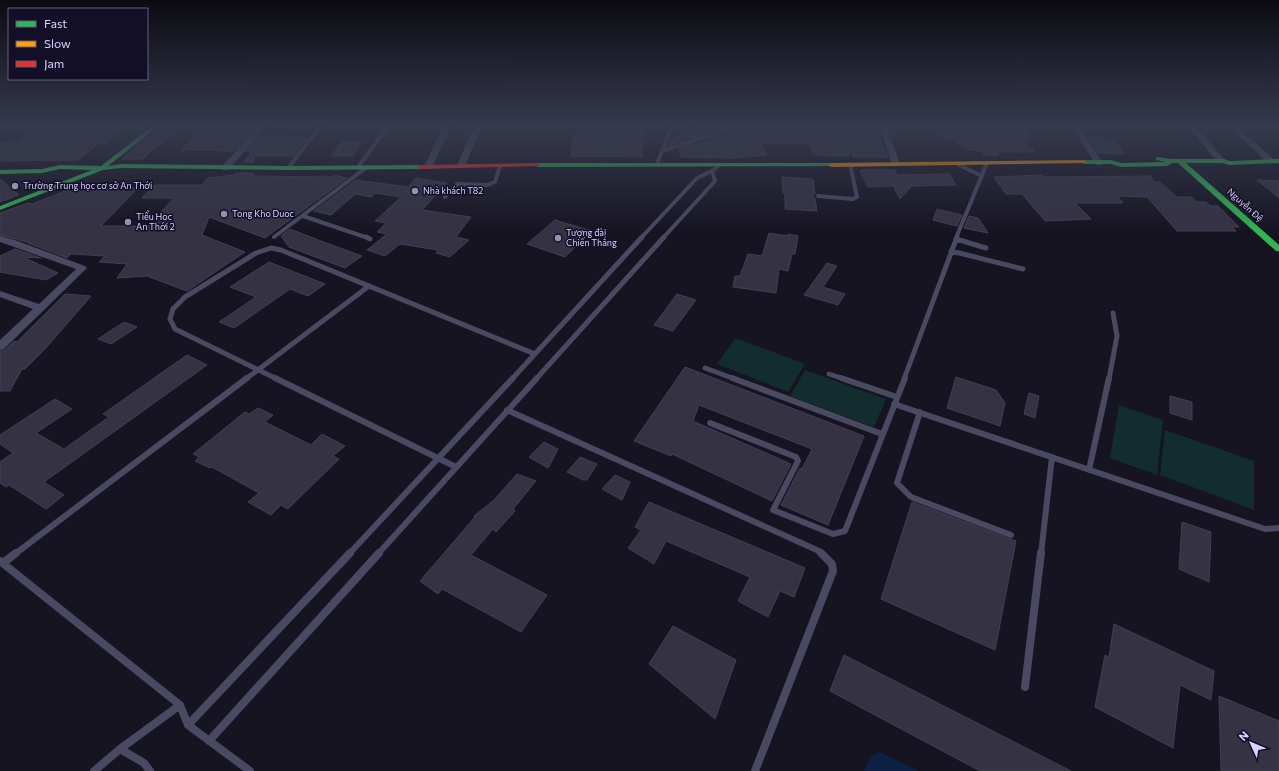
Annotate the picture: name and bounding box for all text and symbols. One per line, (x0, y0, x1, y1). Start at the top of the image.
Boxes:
legend (8, 8, 148, 80)
text: Fast (44, 16, 67, 30)
text: Slow (44, 36, 71, 50)
text: Jam (44, 56, 64, 71)
place label: Trường Trung học cơ sở An Thới (23, 180, 152, 191)
marker: Trường Trung học cơ sở An Thới (10, 181, 20, 191)
place label: Nhà khách T82 (423, 185, 483, 196)
street label: Nguyễn Đệ (1225, 185, 1266, 224)
marker: Nhà khách T82 (410, 186, 420, 196)
place label: Tong Kho Duoc (232, 208, 295, 219)
marker: Tong Kho Duoc (219, 209, 229, 219)
place label: Tiểu Học An Thới 2 (136, 210, 175, 232)
marker: Tiểu Học An Thới 2 (123, 217, 133, 227)
place label: Tượng đài Chiến Thắng (566, 227, 617, 248)
marker: Tượng đài Chiến Thắng (553, 233, 563, 243)
north arrow (1231, 723, 1271, 763)
text: N (1236, 728, 1251, 743)

